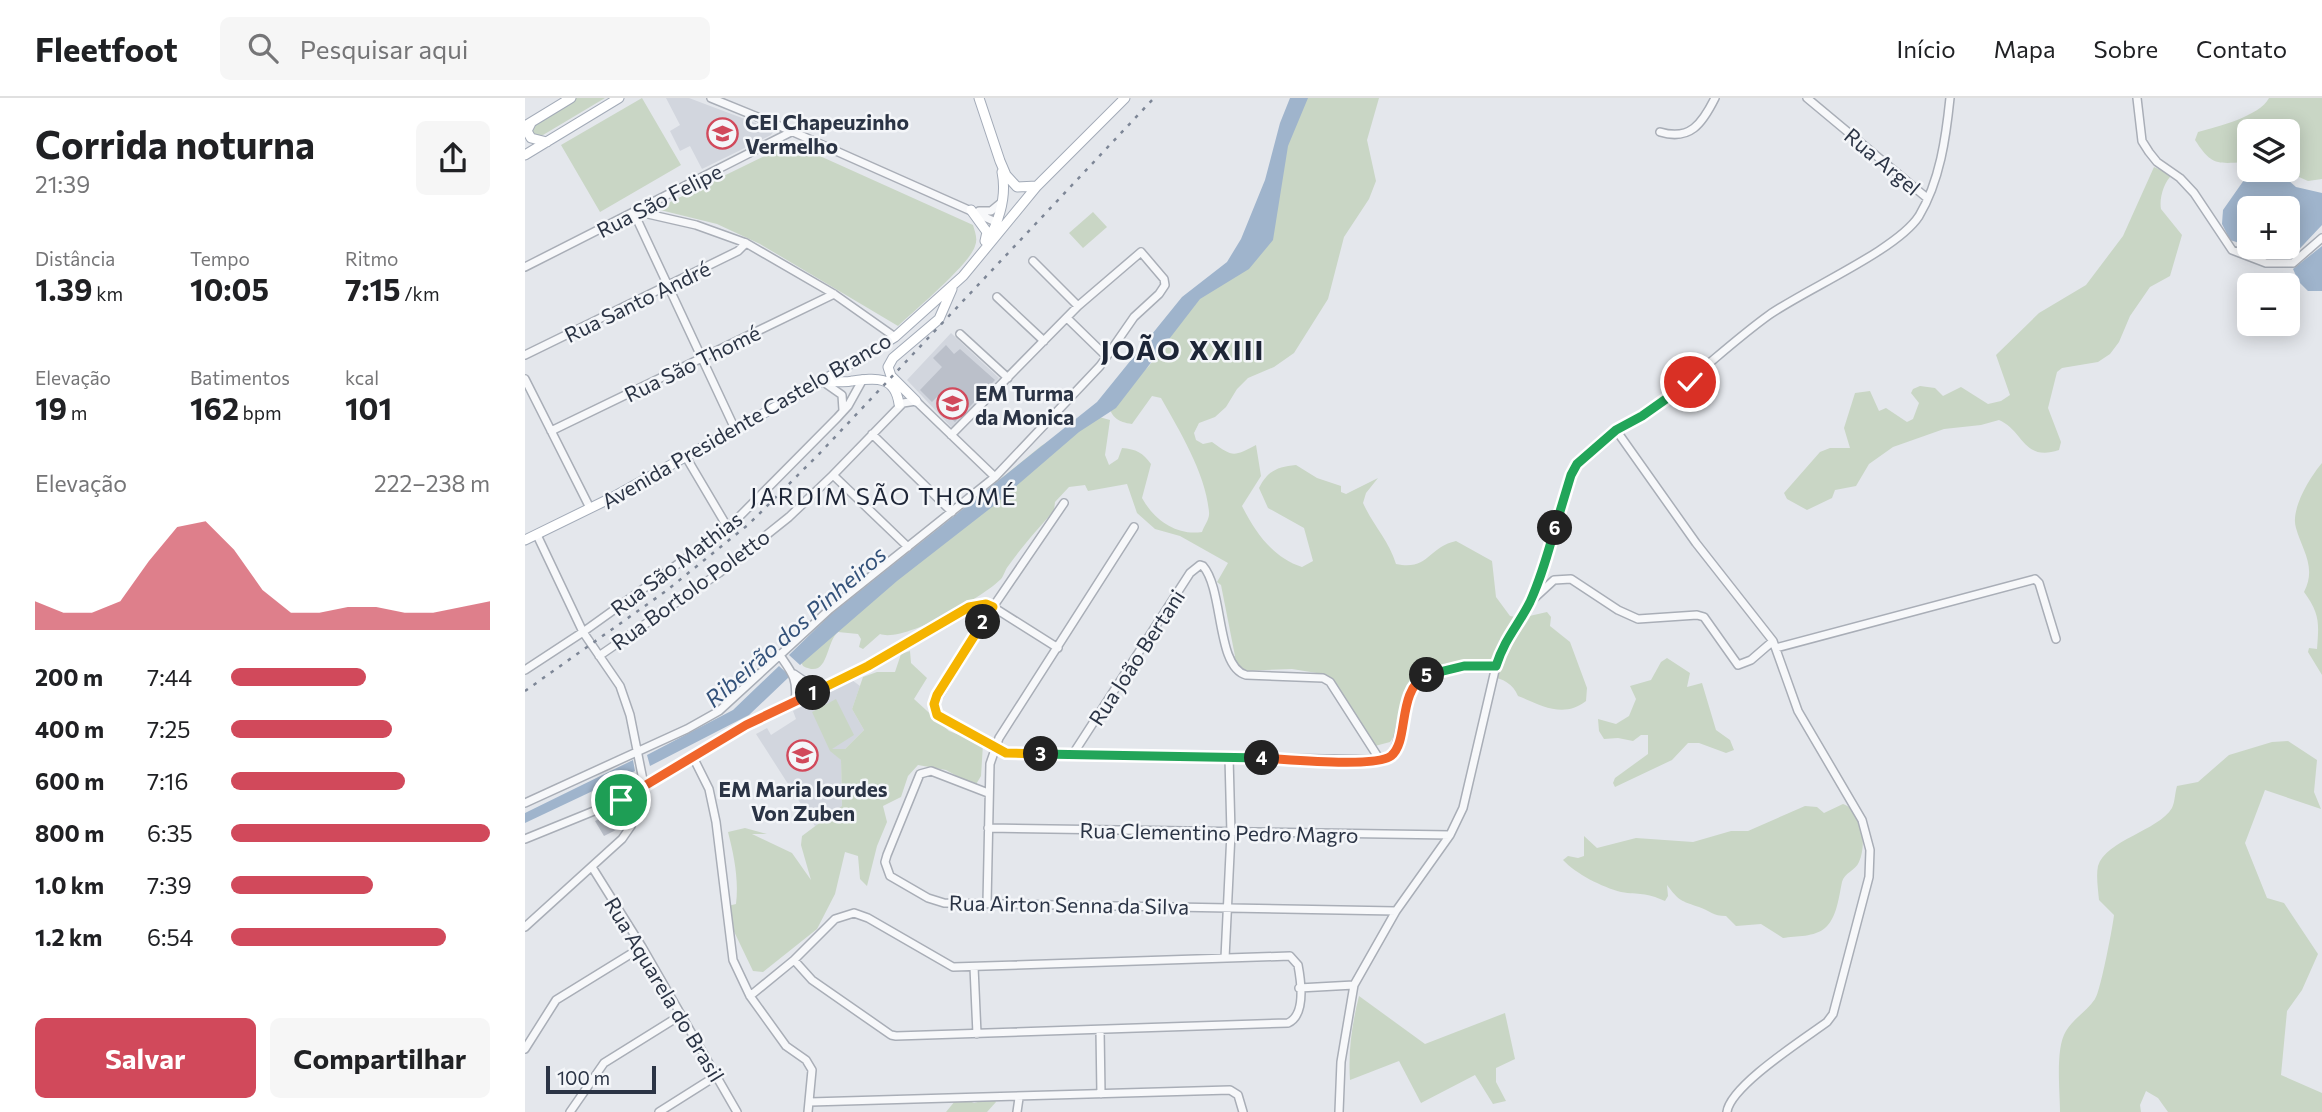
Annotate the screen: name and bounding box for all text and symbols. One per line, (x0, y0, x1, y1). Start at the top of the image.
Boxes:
search box (220, 17, 710, 80)
text: Fleetfoot (35, 28, 178, 69)
icon: search (244, 29, 282, 67)
text: Pesquisar aqui (300, 33, 468, 64)
text: Início (1897, 34, 1956, 63)
text: Mapa (1994, 34, 2056, 63)
text: Sobre (2094, 34, 2158, 63)
text: Contato (2196, 34, 2287, 63)
place label: CEI Chapeuzinho Vermelho (745, 109, 909, 158)
school or university icon: CEI Chapeuzinho Vermelho (705, 116, 739, 150)
map controls (2237, 119, 2300, 336)
button: layers (2237, 119, 2300, 182)
text: Corrida noturna (35, 120, 315, 167)
button: share (416, 121, 490, 195)
street label: Rua Argel (1840, 122, 1926, 200)
street label: Rua São Felipe (592, 158, 726, 242)
text: 21:39 (35, 170, 90, 198)
button: + (2237, 196, 2300, 259)
text: Distância (35, 247, 115, 270)
text: Tempo (190, 247, 250, 270)
text: Ritmo (345, 247, 398, 270)
street label: Rua Santo André (560, 255, 714, 347)
text: 1.39 (35, 270, 93, 307)
text: 10:05 (190, 270, 269, 307)
text: 7:15 (345, 270, 401, 307)
button: − (2237, 273, 2300, 336)
text: km (93, 282, 123, 305)
text: /km (401, 282, 439, 305)
street label: Rua São Thomé (620, 319, 764, 407)
street label: Avenida Presidente Castelo Branco (597, 327, 895, 513)
district label: JOÃO XXIII (1101, 332, 1265, 366)
pin (1660, 352, 1720, 412)
icon: check (1671, 363, 1709, 401)
text: Elevação (35, 366, 111, 389)
text: Batimentos (190, 366, 290, 389)
text: kcal (345, 366, 379, 389)
place label: EM Turma da Monica (975, 380, 1074, 429)
school or university icon: EM Turma da Monica (935, 387, 969, 421)
text: 19 (35, 389, 67, 426)
text: 162 (190, 389, 239, 426)
text: 101 (345, 389, 392, 426)
text: m (67, 401, 87, 424)
text: bpm (239, 401, 282, 424)
text: Elevação (35, 469, 127, 497)
text: 222–238 m (374, 469, 490, 497)
district label: JARDIM SÃO THOMÉ (750, 481, 1018, 510)
street label: Rua São Mathias (605, 505, 747, 621)
pin: 6 (1537, 510, 1573, 546)
text: 6 (1549, 516, 1560, 539)
street label: Rua Bortolo Poletto (606, 523, 774, 655)
water label: Ribeirão dos Pinheiros (699, 540, 891, 712)
street label: Rua João Bertani (1083, 584, 1189, 730)
pin: 2 (965, 604, 1001, 640)
text: 2 (977, 610, 988, 633)
pin: 5 (1409, 658, 1445, 692)
text: 200 m (35, 663, 103, 691)
text: 7:44 (147, 663, 192, 691)
text: 5 (1421, 663, 1432, 686)
pin: 1 (795, 676, 831, 710)
text: 1 (808, 681, 817, 704)
text: 400 m (35, 715, 104, 743)
text: 7:25 (147, 715, 191, 743)
pin: 3 (1023, 736, 1059, 772)
school or university icon: EM Maria lourdes Von Zuben (786, 739, 820, 773)
pin: 4 (1245, 740, 1279, 776)
text: 3 (1035, 742, 1046, 765)
text: 4 (1256, 746, 1267, 769)
text: 600 m (35, 767, 104, 795)
text: 7:16 (147, 767, 188, 795)
pin (591, 770, 651, 830)
place label: EM Maria lourdes Von Zuben (718, 776, 888, 825)
icon: arrive (602, 781, 640, 819)
street label: Rua Clementino Pedro Magro (1079, 817, 1359, 847)
text: 800 m (35, 819, 104, 847)
text: 6:35 (147, 819, 193, 847)
text: 1.0 km (35, 871, 104, 899)
text: 7:39 (147, 871, 192, 899)
street label: Rua Airton Senna da Silva (949, 889, 1189, 919)
street label: Rua Aquarela do Brasil (600, 892, 730, 1086)
text: 1.2 km (35, 923, 102, 951)
text: 6:54 (147, 923, 193, 951)
button: Salvar (35, 1018, 256, 1098)
button: Compartilhar (270, 1018, 490, 1098)
scale bar (546, 1063, 656, 1095)
text: 100 m (557, 1066, 610, 1089)

